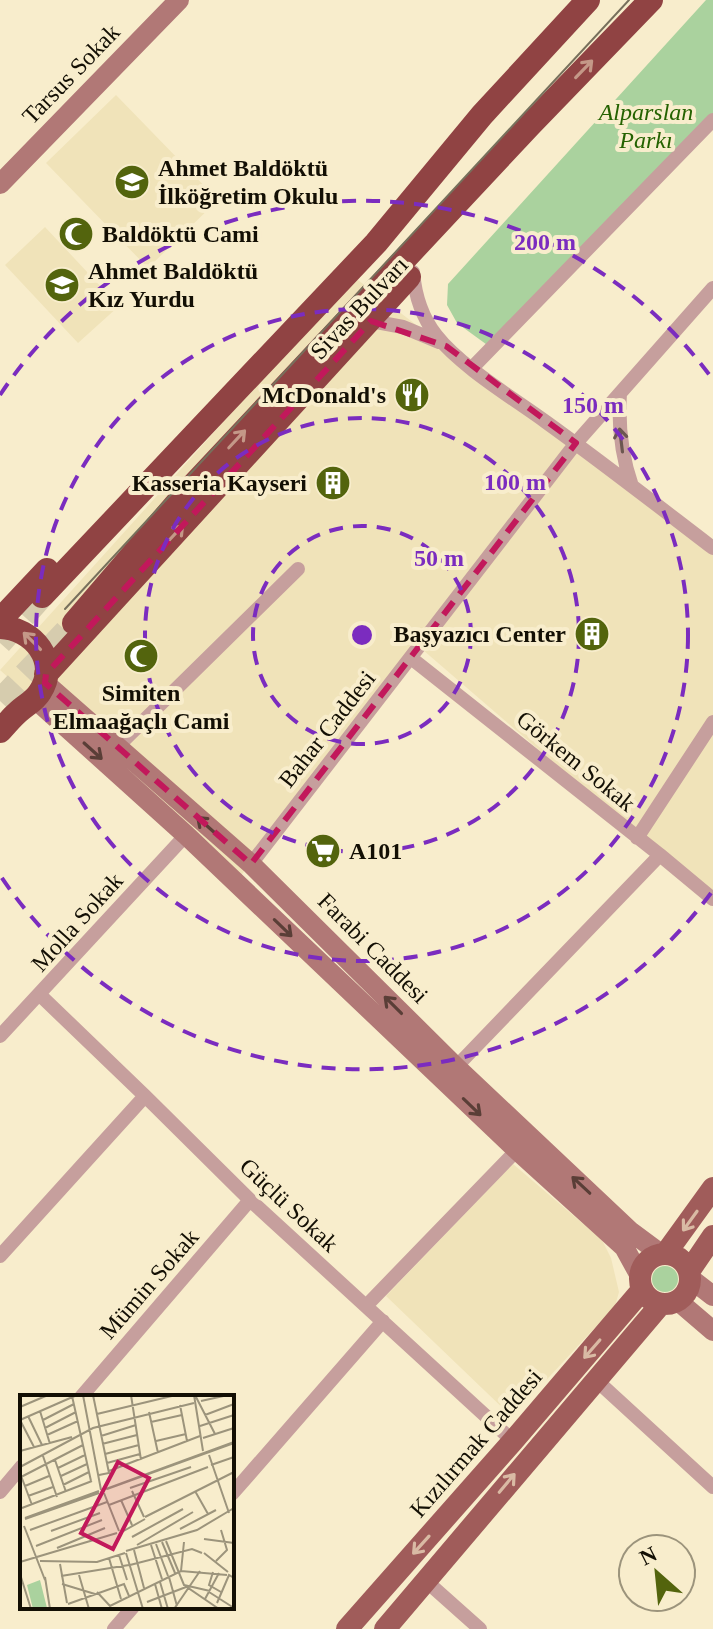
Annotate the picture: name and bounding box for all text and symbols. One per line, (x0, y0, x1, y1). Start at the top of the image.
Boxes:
street label: Tarsus Sokak (17, 19, 125, 129)
one-way arrow (575, 59, 594, 79)
park label: Alparslan Parkı (597, 99, 693, 153)
place label: Ahmet Baldöktü İlköğretim Okulu (158, 155, 338, 209)
school or university icon: Ahmet Baldöktü İlköğretim Okulu (113, 163, 151, 201)
mosque icon: Baldöktü Cami (57, 215, 95, 253)
place label: Baldöktü Cami (102, 221, 259, 247)
text: 200 m (514, 229, 576, 255)
street label: Sivas Bulvarı (305, 251, 413, 364)
place label: Ahmet Baldöktü Kız Yurdu (88, 258, 258, 312)
school or university icon: Ahmet Baldöktü Kız Yurdu (43, 266, 81, 304)
restaurant icon: McDonald's (393, 376, 431, 414)
place label: McDonald's (262, 382, 386, 408)
text: 150 m (562, 392, 624, 418)
one-way arrow (613, 427, 628, 454)
one-way arrow (227, 429, 245, 449)
building icon: Kasseria Kayseri (314, 464, 352, 502)
text: 100 m (484, 469, 546, 495)
place label: Kasseria Kayseri (132, 470, 307, 496)
one-way arrow (165, 524, 184, 545)
text: 50 m (414, 545, 464, 571)
building icon: Başyazıcı Center (573, 615, 611, 653)
centre of rings (348, 621, 376, 649)
place label: Başyazıcı Center (393, 621, 566, 647)
one-way arrow (23, 632, 43, 652)
mosque icon: Simiten Elmaağaçlı Cami (122, 637, 160, 675)
street label: Bahar Caddesi (273, 665, 381, 792)
place label: Simiten Elmaağaçlı Cami (53, 680, 230, 734)
street label: Görkem Sokak (512, 705, 640, 817)
one-way arrow (82, 742, 102, 760)
one-way arrow (196, 816, 216, 834)
supermarket icon: A101 (304, 832, 342, 870)
place label: A101 (349, 838, 402, 864)
street label: Molla Sokak (26, 867, 128, 977)
street label: Farabi Caddesi (313, 888, 434, 1009)
one-way arrow (273, 919, 293, 937)
one-way arrow (384, 996, 403, 1015)
one-way arrow (462, 1098, 482, 1117)
street label: Güçlü Sokak (235, 1153, 343, 1257)
one-way arrow (572, 1176, 591, 1195)
one-way arrow (681, 1209, 698, 1231)
street label: Mümin Sokak (94, 1224, 204, 1344)
one-way arrow (583, 1339, 601, 1359)
street label: Kızılırmak Caddesi (405, 1364, 547, 1522)
inset map (20, 1395, 234, 1609)
one-way arrow (498, 1474, 516, 1494)
north arrow (617, 1533, 697, 1613)
one-way arrow (412, 1535, 430, 1555)
text: N (635, 1541, 661, 1570)

